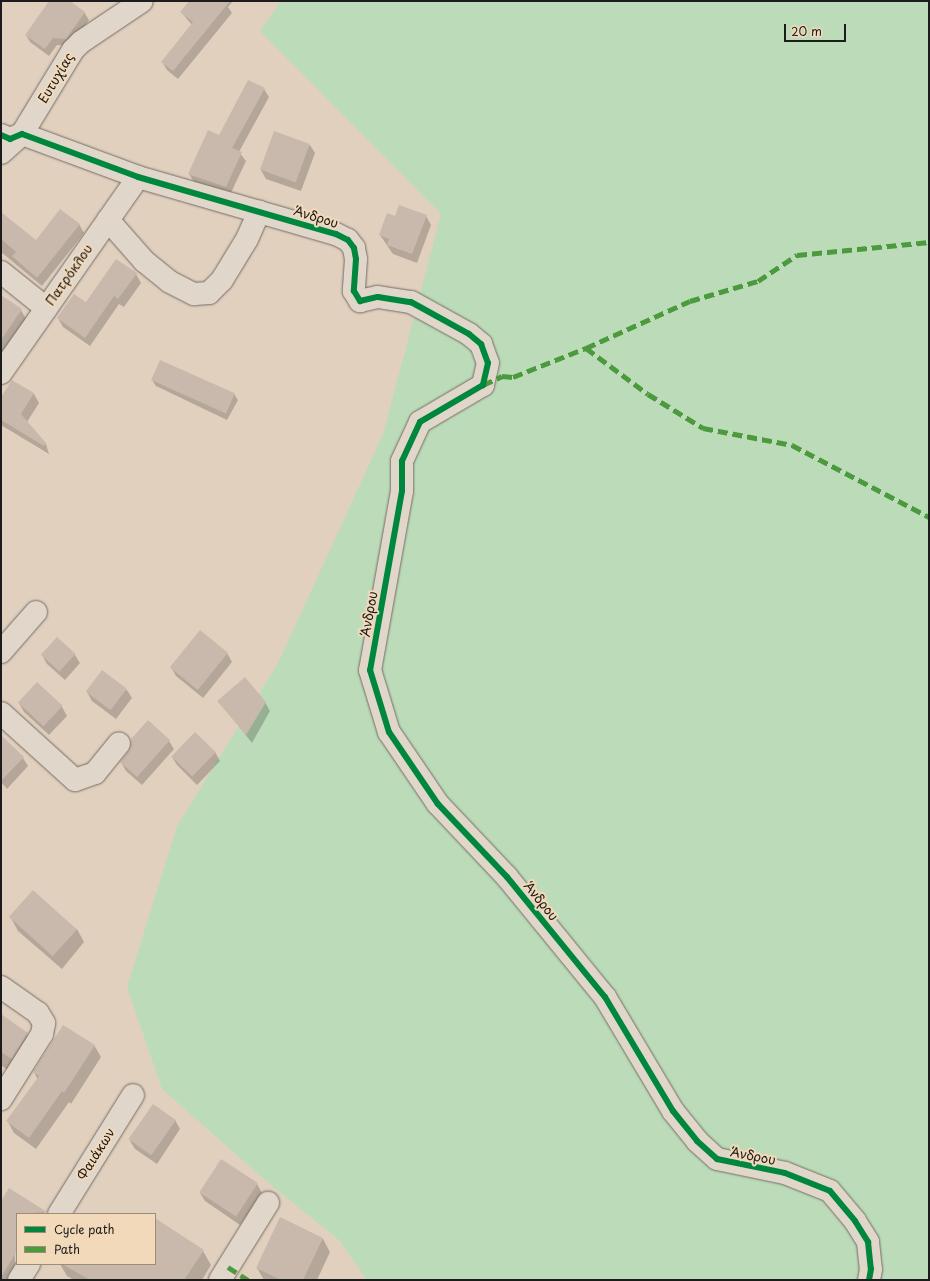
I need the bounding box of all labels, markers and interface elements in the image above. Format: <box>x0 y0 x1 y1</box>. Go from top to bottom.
scale bar <box>786 16 848 42</box>
text: 20 m <box>791 22 822 40</box>
street label: Ευτυχίας <box>35 50 77 106</box>
street label: Άνδρου <box>292 203 340 231</box>
street label: Πατρόκλου <box>42 241 96 309</box>
street label: Άνδρου <box>357 590 381 638</box>
street label: Άνδρου <box>520 878 562 924</box>
street label: Φαιάκων <box>74 1125 118 1183</box>
street label: Άνδρου <box>729 1144 777 1168</box>
legend <box>16 1213 156 1265</box>
text: Cycle path <box>54 1220 115 1238</box>
text: Path <box>54 1240 80 1258</box>

